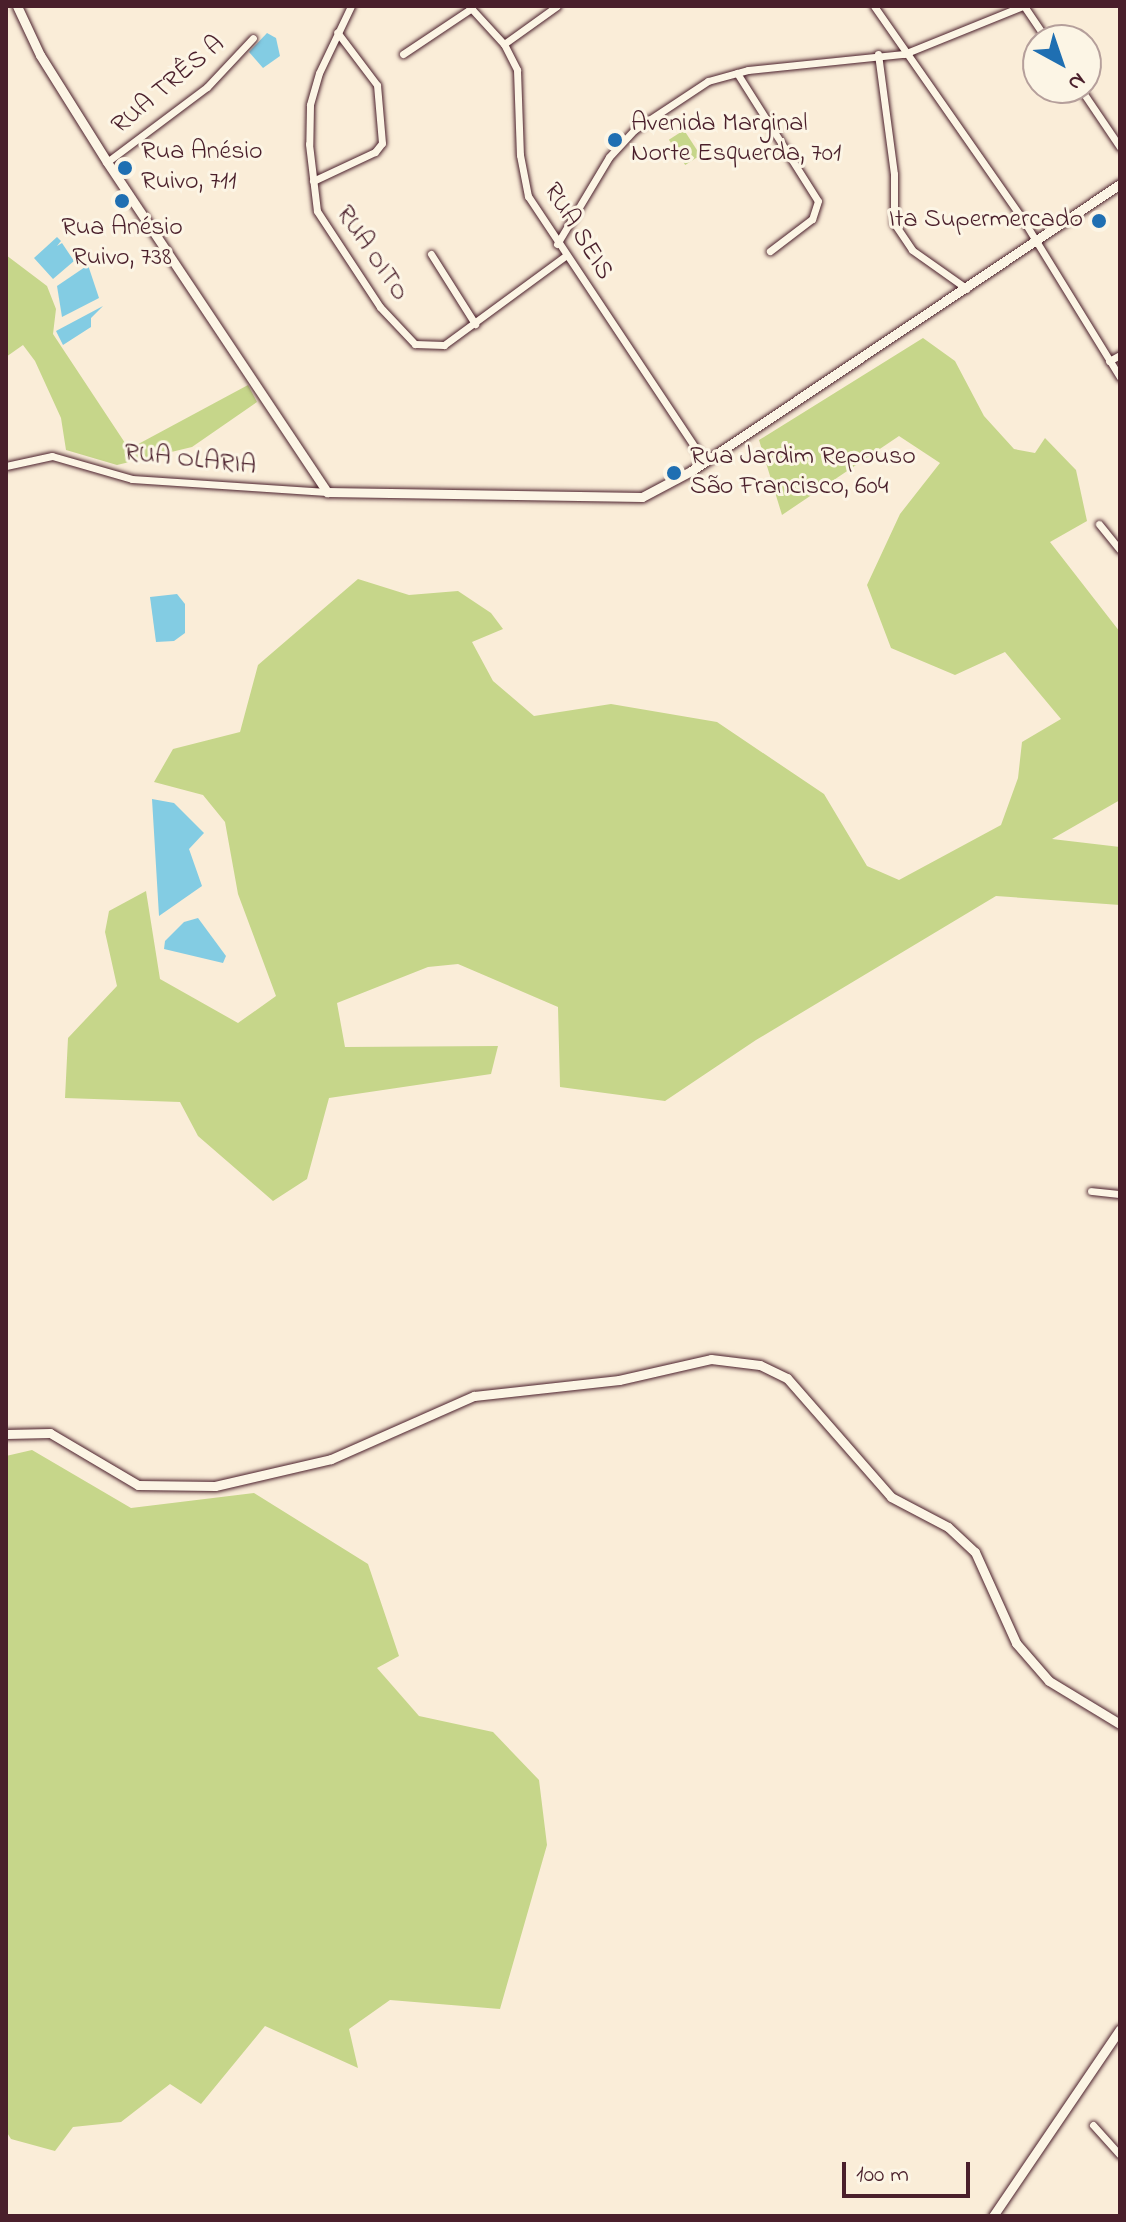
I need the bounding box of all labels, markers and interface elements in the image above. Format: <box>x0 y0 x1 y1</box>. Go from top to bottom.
north arrow <box>1022 24 1102 104</box>
street label: RUA TRÊS A <box>106 30 232 142</box>
text: N <box>1060 64 1092 98</box>
place label: Avenida Marginal Norte Esquerda, 701 <box>631 109 841 170</box>
marker: Avenida Marginal Norte Esquerda, 701 <box>606 131 624 149</box>
place label: Rua Anésio Ruivo, 711 <box>141 137 263 198</box>
marker: Rua Anésio Ruivo, 711 <box>116 159 134 177</box>
street label: RUA SEIS <box>535 178 619 286</box>
marker: Rua Anésio Ruivo, 738 <box>113 192 131 210</box>
street label: RUA OITO <box>328 200 414 308</box>
place label: Ita Supermercado <box>889 205 1083 237</box>
marker: Ita Supermercado <box>1090 212 1108 230</box>
place label: Rua Anésio Ruivo, 738 <box>61 213 183 274</box>
street label: RUA OLARIA <box>122 439 258 483</box>
place label: Rua Jardim Repouso São Francisco, 604 <box>690 442 916 504</box>
marker: Rua Jardim Repouso São Francisco, 604 <box>665 464 683 482</box>
scale bar <box>846 2146 974 2196</box>
text: 100 m <box>856 2158 909 2193</box>

